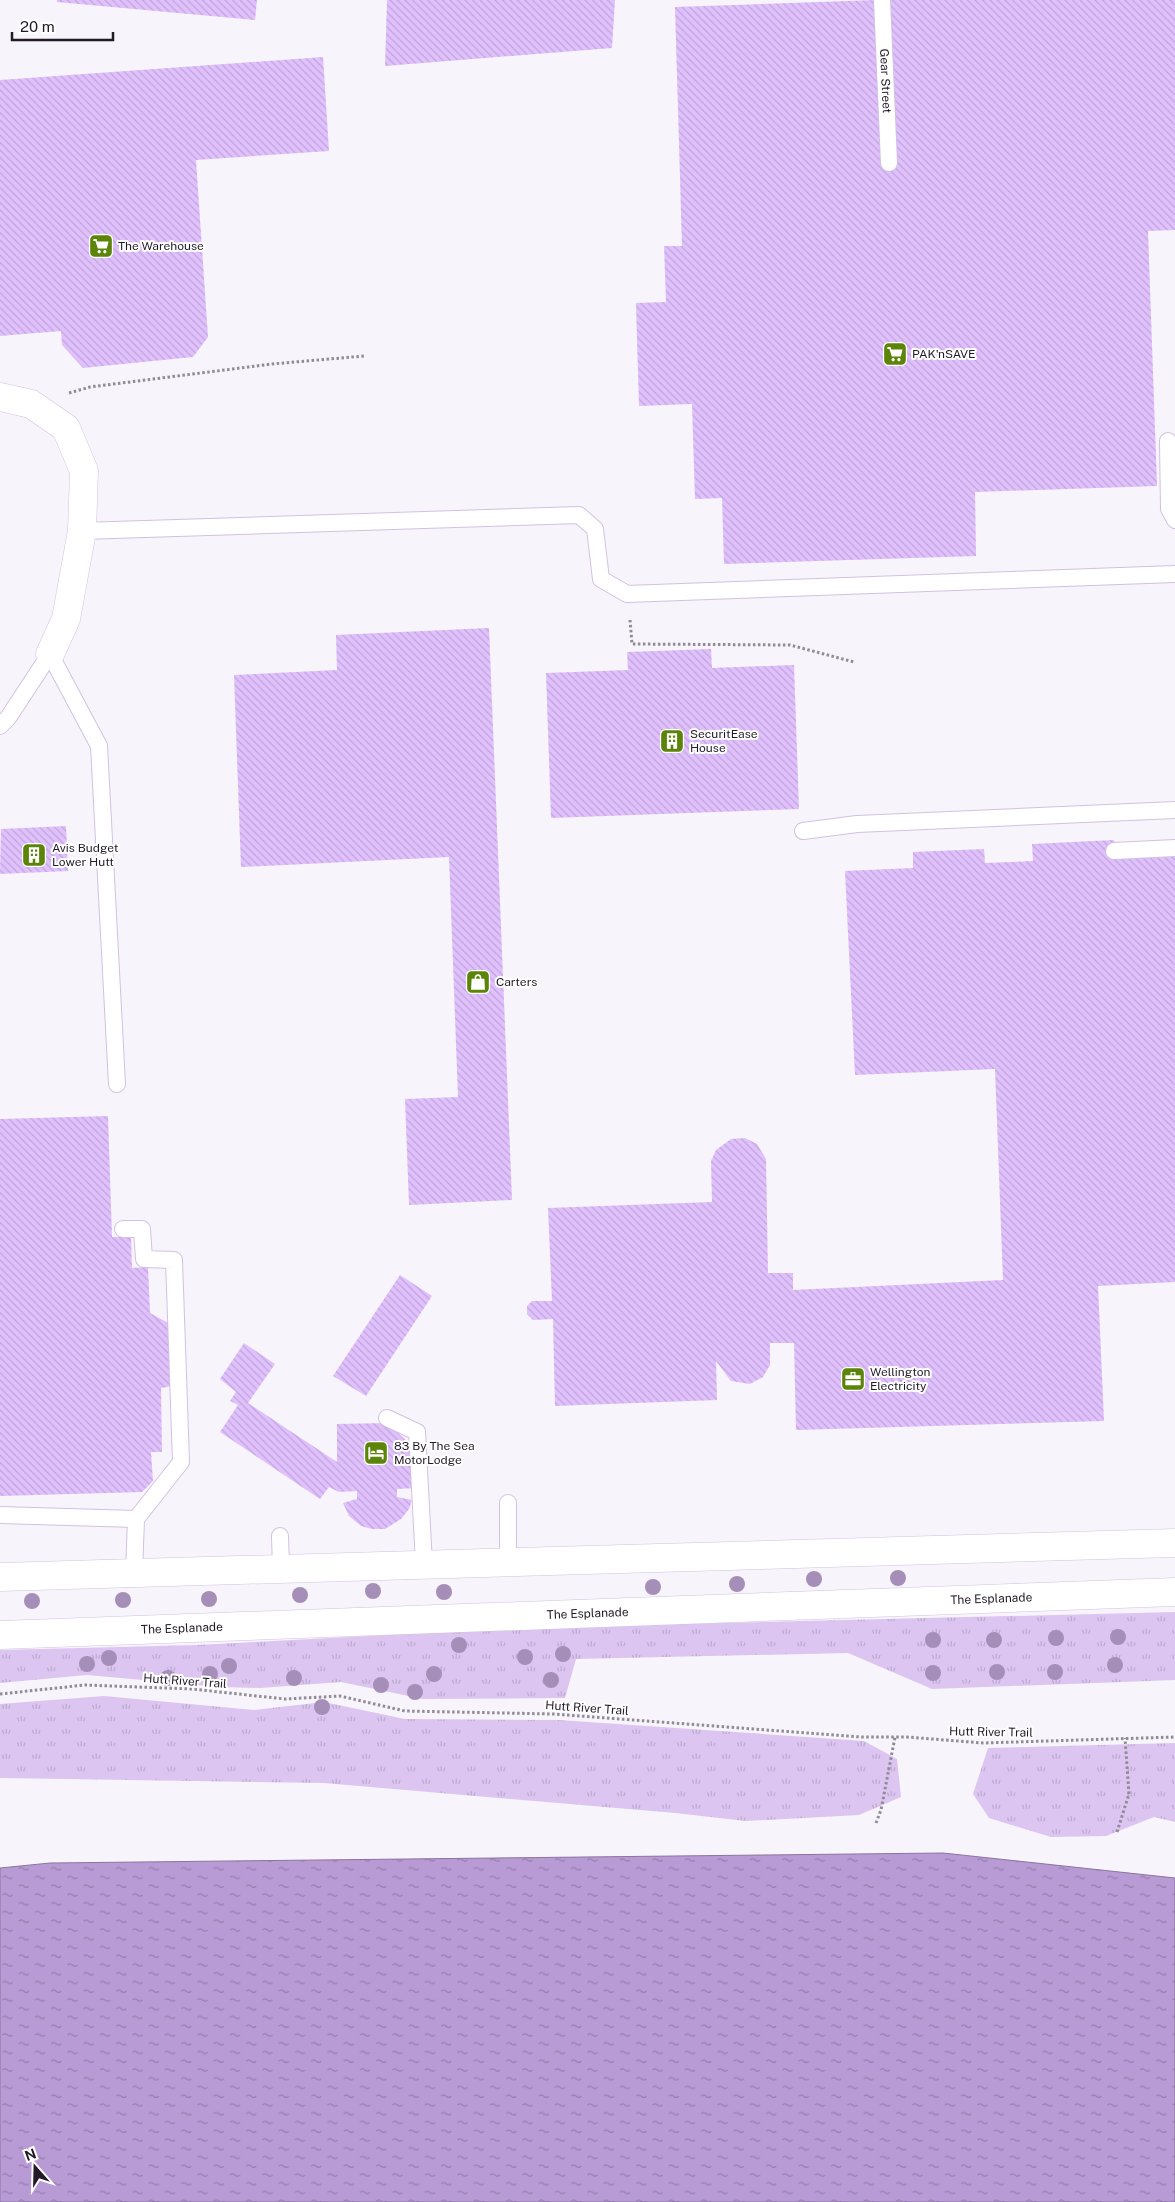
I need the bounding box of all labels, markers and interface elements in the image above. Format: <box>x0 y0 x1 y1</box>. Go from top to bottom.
scale bar <box>12 10 114 42</box>
text: 20 m <box>20 18 55 35</box>
street label: Gear Street <box>877 48 894 114</box>
supermarket icon: The Warehouse <box>88 233 114 259</box>
place label: The Warehouse <box>118 239 204 253</box>
supermarket icon: PAK'nSAVE <box>882 341 908 367</box>
place label: PAK'nSAVE <box>912 347 976 361</box>
place label: SecuritEase House <box>690 727 758 755</box>
building icon: SecuritEase House <box>659 728 685 754</box>
place label: Avis Budget Lower Hutt <box>52 841 119 869</box>
building icon: Avis Budget Lower Hutt <box>21 842 47 868</box>
shop icon: Carters <box>465 969 491 995</box>
place label: Carters <box>496 975 537 989</box>
place label: Wellington Electricity <box>870 1365 931 1393</box>
office icon: Wellington Electricity <box>840 1366 866 1392</box>
place label: 83 By The Sea MotorLodge <box>394 1439 475 1467</box>
hotel icon: 83 By The Sea MotorLodge <box>363 1440 389 1466</box>
street label: The Esplanade <box>950 1590 1033 1607</box>
street label: The Esplanade <box>546 1605 629 1622</box>
street label: The Esplanade <box>141 1620 223 1637</box>
street label: Hutt River Trail <box>143 1671 228 1691</box>
street label: Hutt River Trail <box>545 1698 630 1718</box>
street label: Hutt River Trail <box>949 1724 1033 1740</box>
north arrow <box>10 2142 60 2192</box>
text: N <box>23 2145 38 2164</box>

